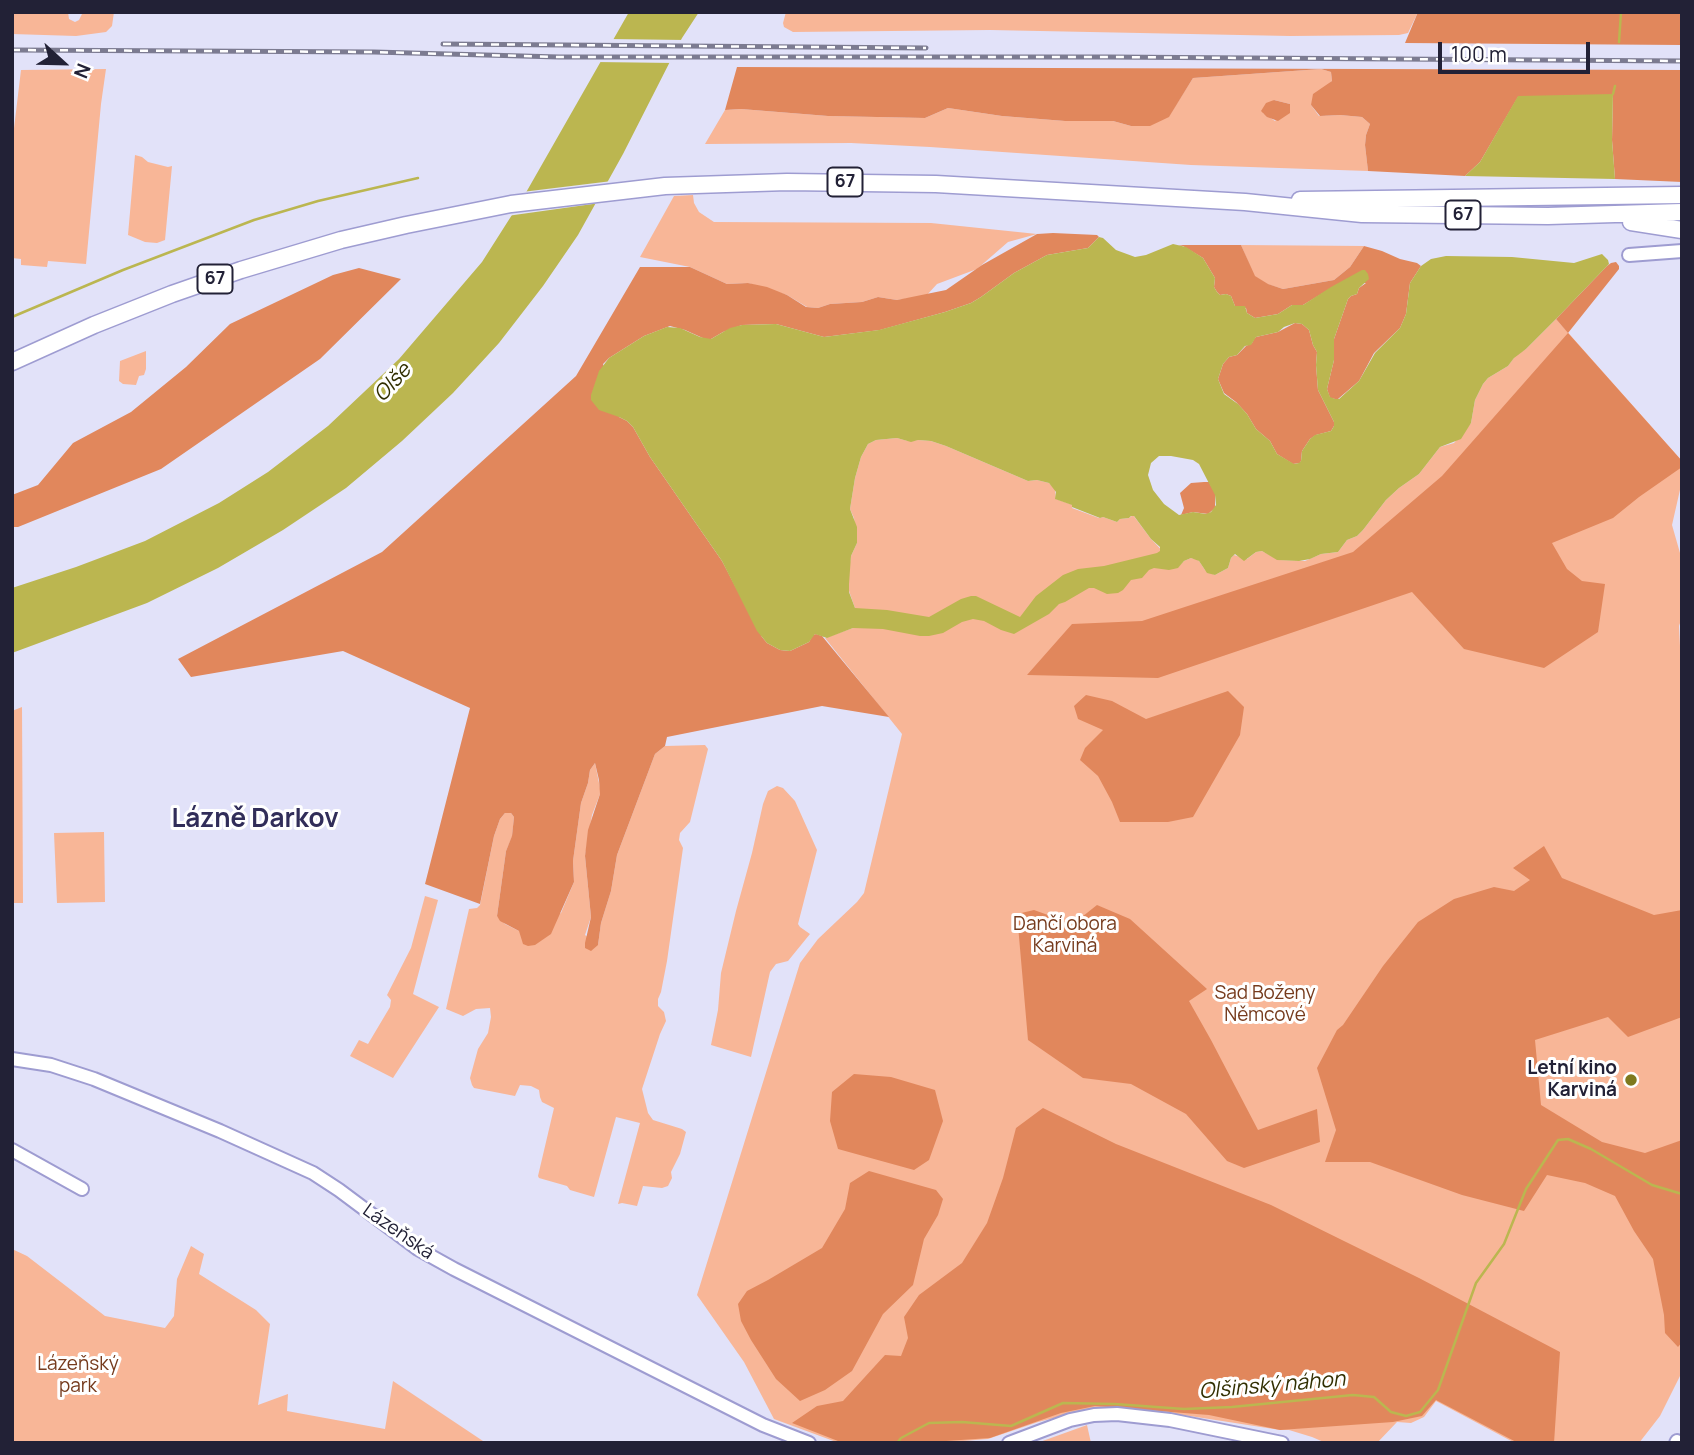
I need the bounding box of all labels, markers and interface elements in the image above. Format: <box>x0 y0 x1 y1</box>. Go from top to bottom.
north arrow <box>28 28 98 98</box>
scale bar <box>1442 28 1594 72</box>
text: 100 m <box>1451 40 1507 68</box>
text: N <box>68 60 97 82</box>
road number: 67 <box>828 168 862 196</box>
road number: 67 <box>1446 200 1480 230</box>
road number: 67 <box>198 264 232 293</box>
water label: Olše <box>369 358 417 408</box>
district label: Lázně Darkov <box>171 804 339 836</box>
park label: Dančí obora Karviná <box>1013 914 1117 958</box>
park label: Sad Boženy Němcové <box>1215 983 1315 1027</box>
place label: Letní kino Karviná <box>1527 1058 1617 1102</box>
marker: Letní kino Karviná <box>1623 1072 1639 1088</box>
street label: Lázeňská <box>358 1199 438 1265</box>
park label: Lázeňský park <box>37 1354 119 1398</box>
water label: Olšinský náhon <box>1198 1367 1346 1405</box>

